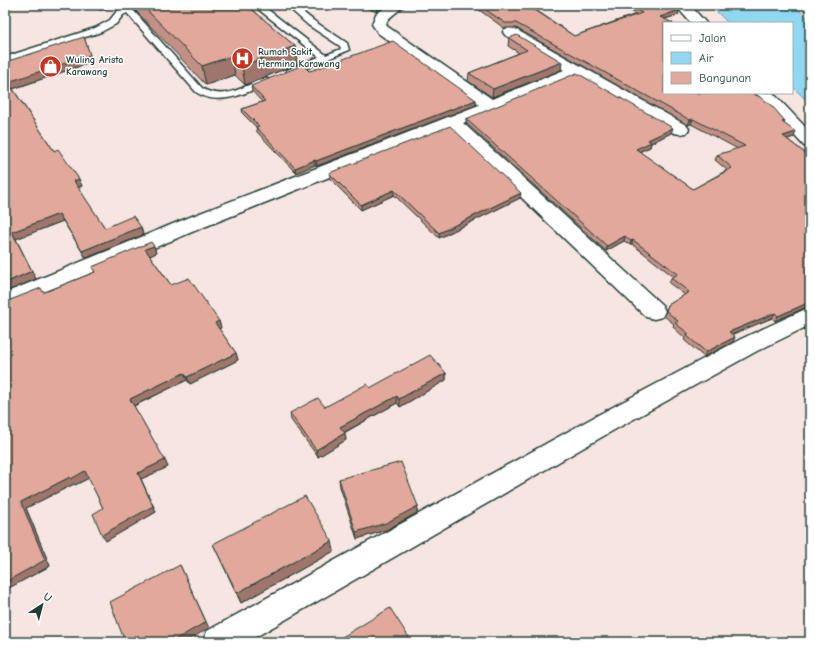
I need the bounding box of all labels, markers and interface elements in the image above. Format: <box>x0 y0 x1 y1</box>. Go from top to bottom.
legend <box>663 22 793 94</box>
text: Jalan <box>699 31 726 45</box>
hospital icon: Rumah Sakit Hermina Karawang <box>229 45 255 71</box>
place label: Rumah Sakit Hermina Karawang <box>258 46 340 70</box>
text: Air <box>699 51 714 65</box>
shop icon: Wuling Arista Karawang <box>37 53 63 79</box>
place label: Wuling Arista Karawang <box>66 54 123 78</box>
text: Bangunan <box>699 71 751 85</box>
north arrow <box>22 585 62 625</box>
text: U <box>41 590 54 605</box>

